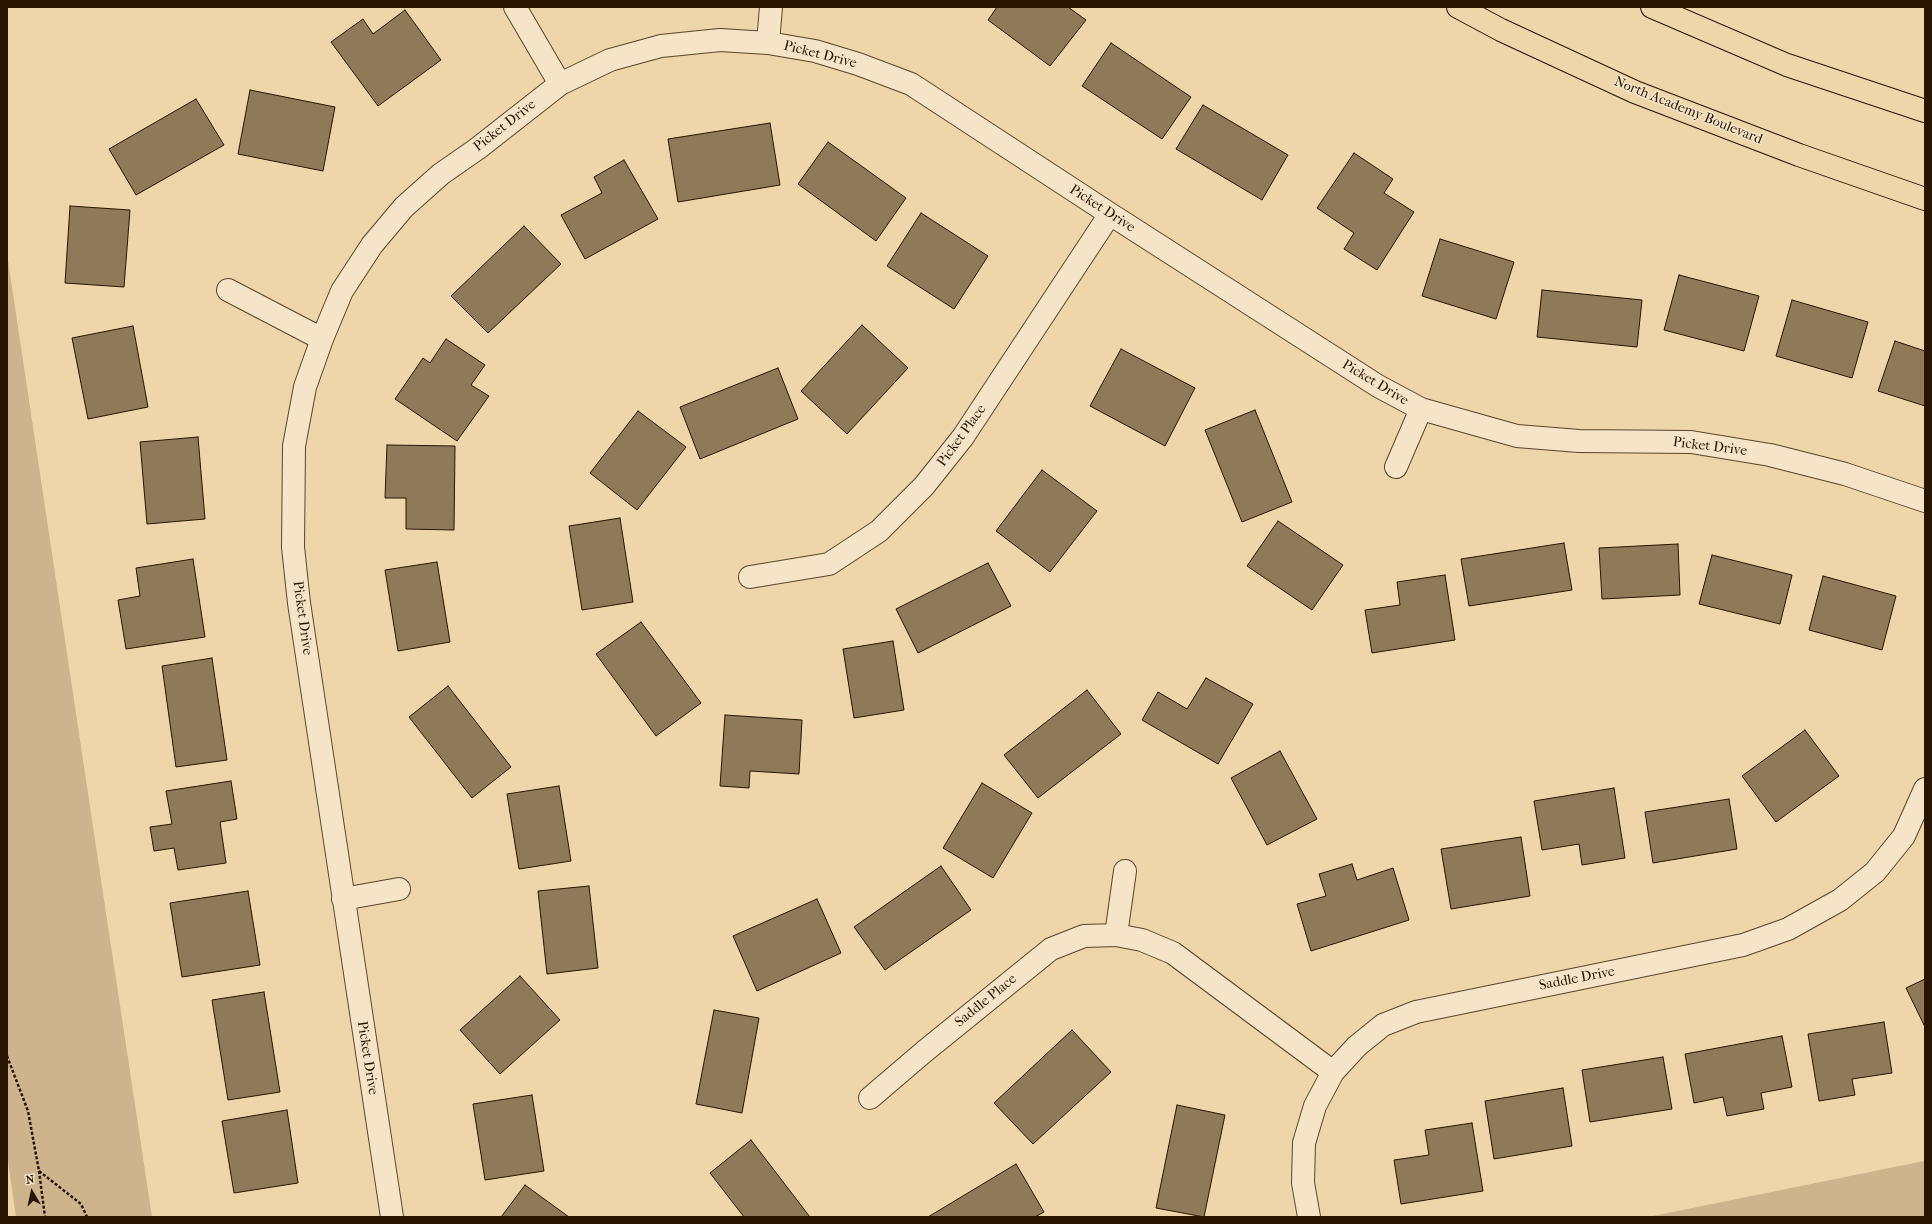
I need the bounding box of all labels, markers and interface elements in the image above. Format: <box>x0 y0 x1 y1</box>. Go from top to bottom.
street label: Picket Drive <box>782 38 858 72</box>
street label: North Academy Boulevard <box>1611 74 1765 148</box>
street label: Picket Drive <box>470 96 540 156</box>
street label: Picket Drive <box>1066 182 1138 236</box>
street label: Picket Drive <box>1339 357 1411 409</box>
street label: Picket Place <box>934 402 990 470</box>
street label: Picket Drive <box>1672 434 1748 460</box>
street label: Picket Drive <box>288 580 316 656</box>
street label: Saddle Drive <box>1538 963 1616 995</box>
street label: Saddle Place <box>952 971 1020 1031</box>
street label: Picket Drive <box>353 1020 381 1096</box>
north arrow <box>12 1172 52 1212</box>
text: N <box>25 1173 35 1187</box>

